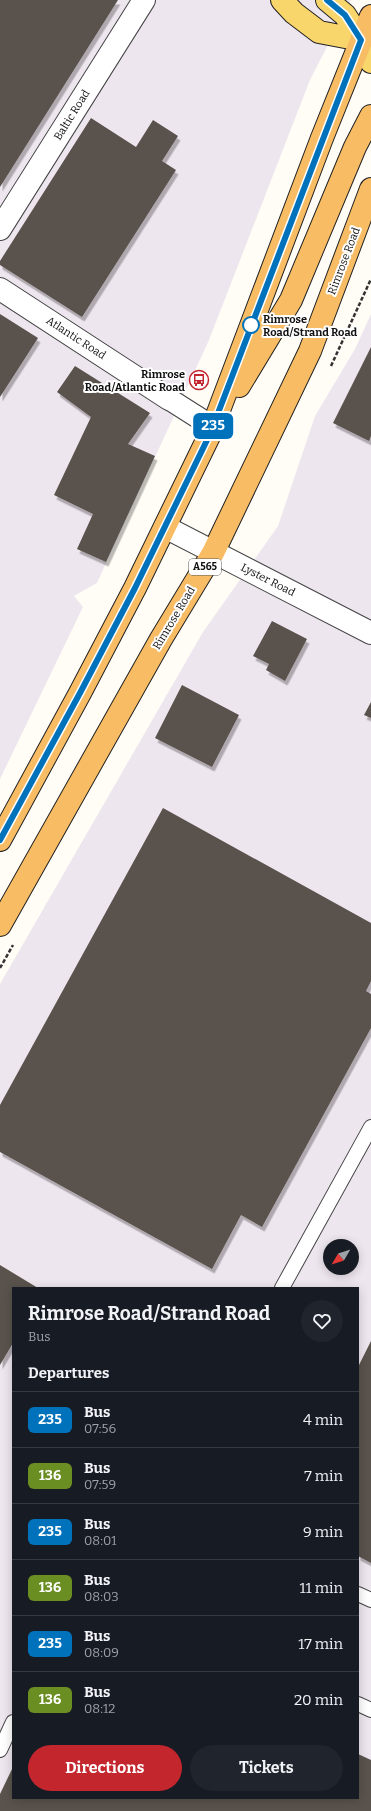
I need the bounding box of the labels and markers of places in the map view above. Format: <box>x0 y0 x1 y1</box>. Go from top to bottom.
place label: Rimrose Road/Strand Road <box>263 313 358 339</box>
marker: Rimrose Road/Strand Road <box>242 316 260 334</box>
place label: Rimrose Road/Atlantic Road <box>85 368 185 394</box>
bus stop icon: Rimrose Road/Atlantic Road <box>188 369 210 391</box>

